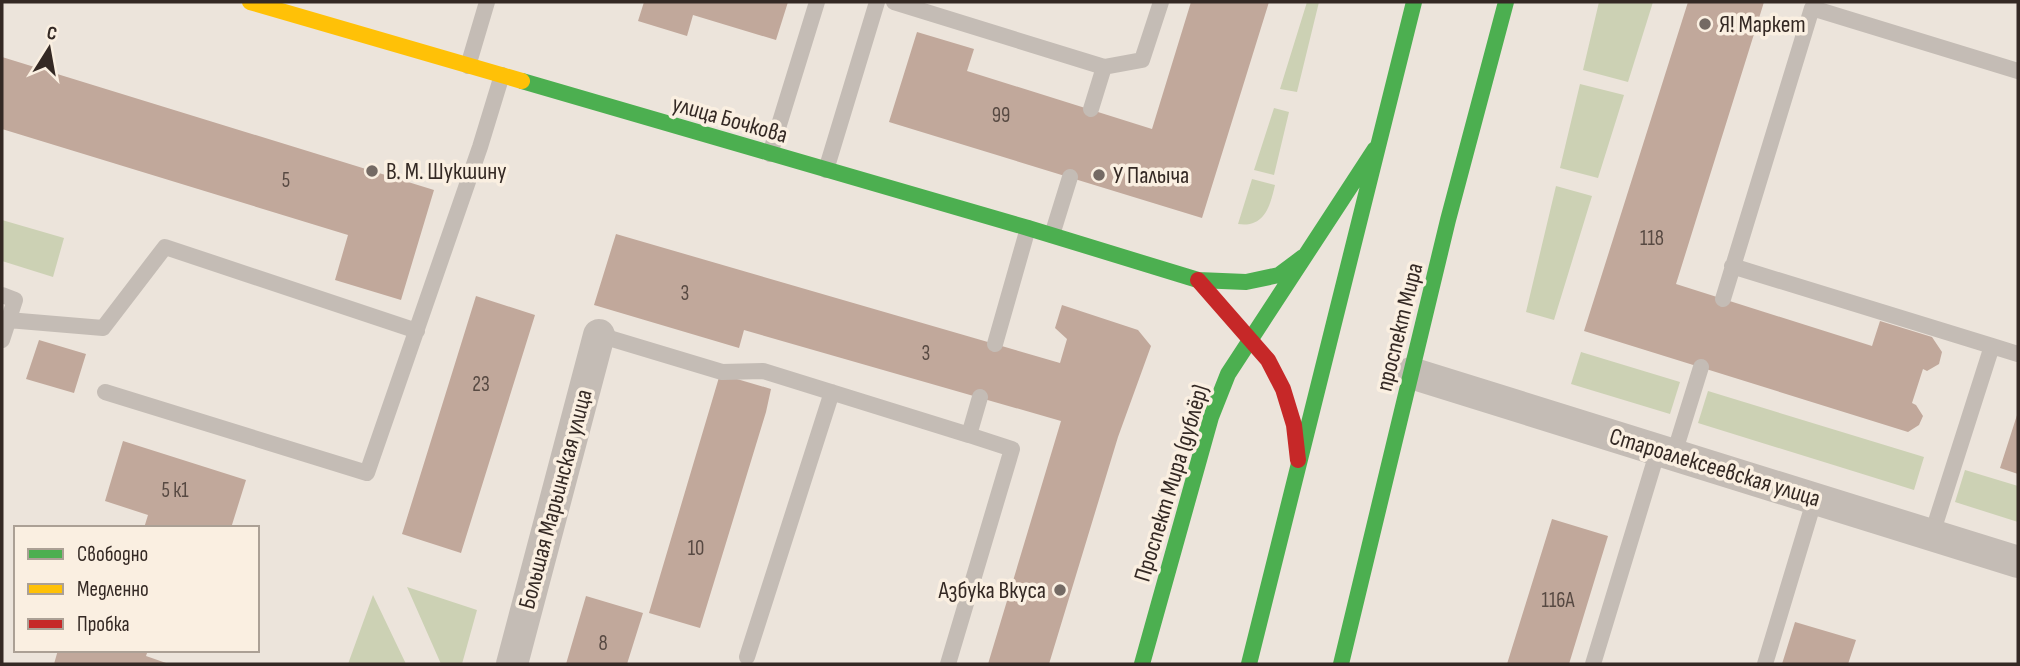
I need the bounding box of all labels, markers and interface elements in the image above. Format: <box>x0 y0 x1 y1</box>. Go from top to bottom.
place label: Я! Маркет <box>1719 10 1806 39</box>
north arrow <box>14 14 84 84</box>
marker: Я! Маркет <box>1697 16 1713 32</box>
text: С <box>45 22 59 46</box>
street label: улица Бочкова <box>669 89 791 150</box>
house number: 99 <box>992 103 1010 128</box>
place label: В. М. Шукшину <box>386 157 507 186</box>
place label: У Палыча <box>1113 161 1189 190</box>
marker: В. М. Шукшину <box>364 163 380 179</box>
marker: У Палыча <box>1091 167 1107 183</box>
house number: 5 <box>282 168 290 193</box>
house number: 118 <box>1640 226 1664 251</box>
street label: проспект Мира <box>1370 260 1429 394</box>
house number: 3 <box>681 281 689 306</box>
house number: 3 <box>922 341 930 366</box>
house number: 23 <box>472 372 490 397</box>
street label: Проспект Мира (дублёр) <box>1128 381 1215 585</box>
street label: Большая Марьинская улица <box>512 386 599 612</box>
street label: Староалексеевская улица <box>1606 422 1824 513</box>
house number: 5 к1 <box>161 478 189 503</box>
legend <box>14 526 259 652</box>
house number: 10 <box>688 536 704 561</box>
text: Свободно <box>77 542 148 567</box>
place label: Азбука Вкуса <box>938 576 1046 605</box>
text: Медленно <box>77 577 149 602</box>
marker: Азбука Вкуса <box>1052 582 1068 598</box>
house number: 116А <box>1542 588 1575 613</box>
text: Пробка <box>77 612 130 637</box>
house number: 8 <box>598 631 608 656</box>

